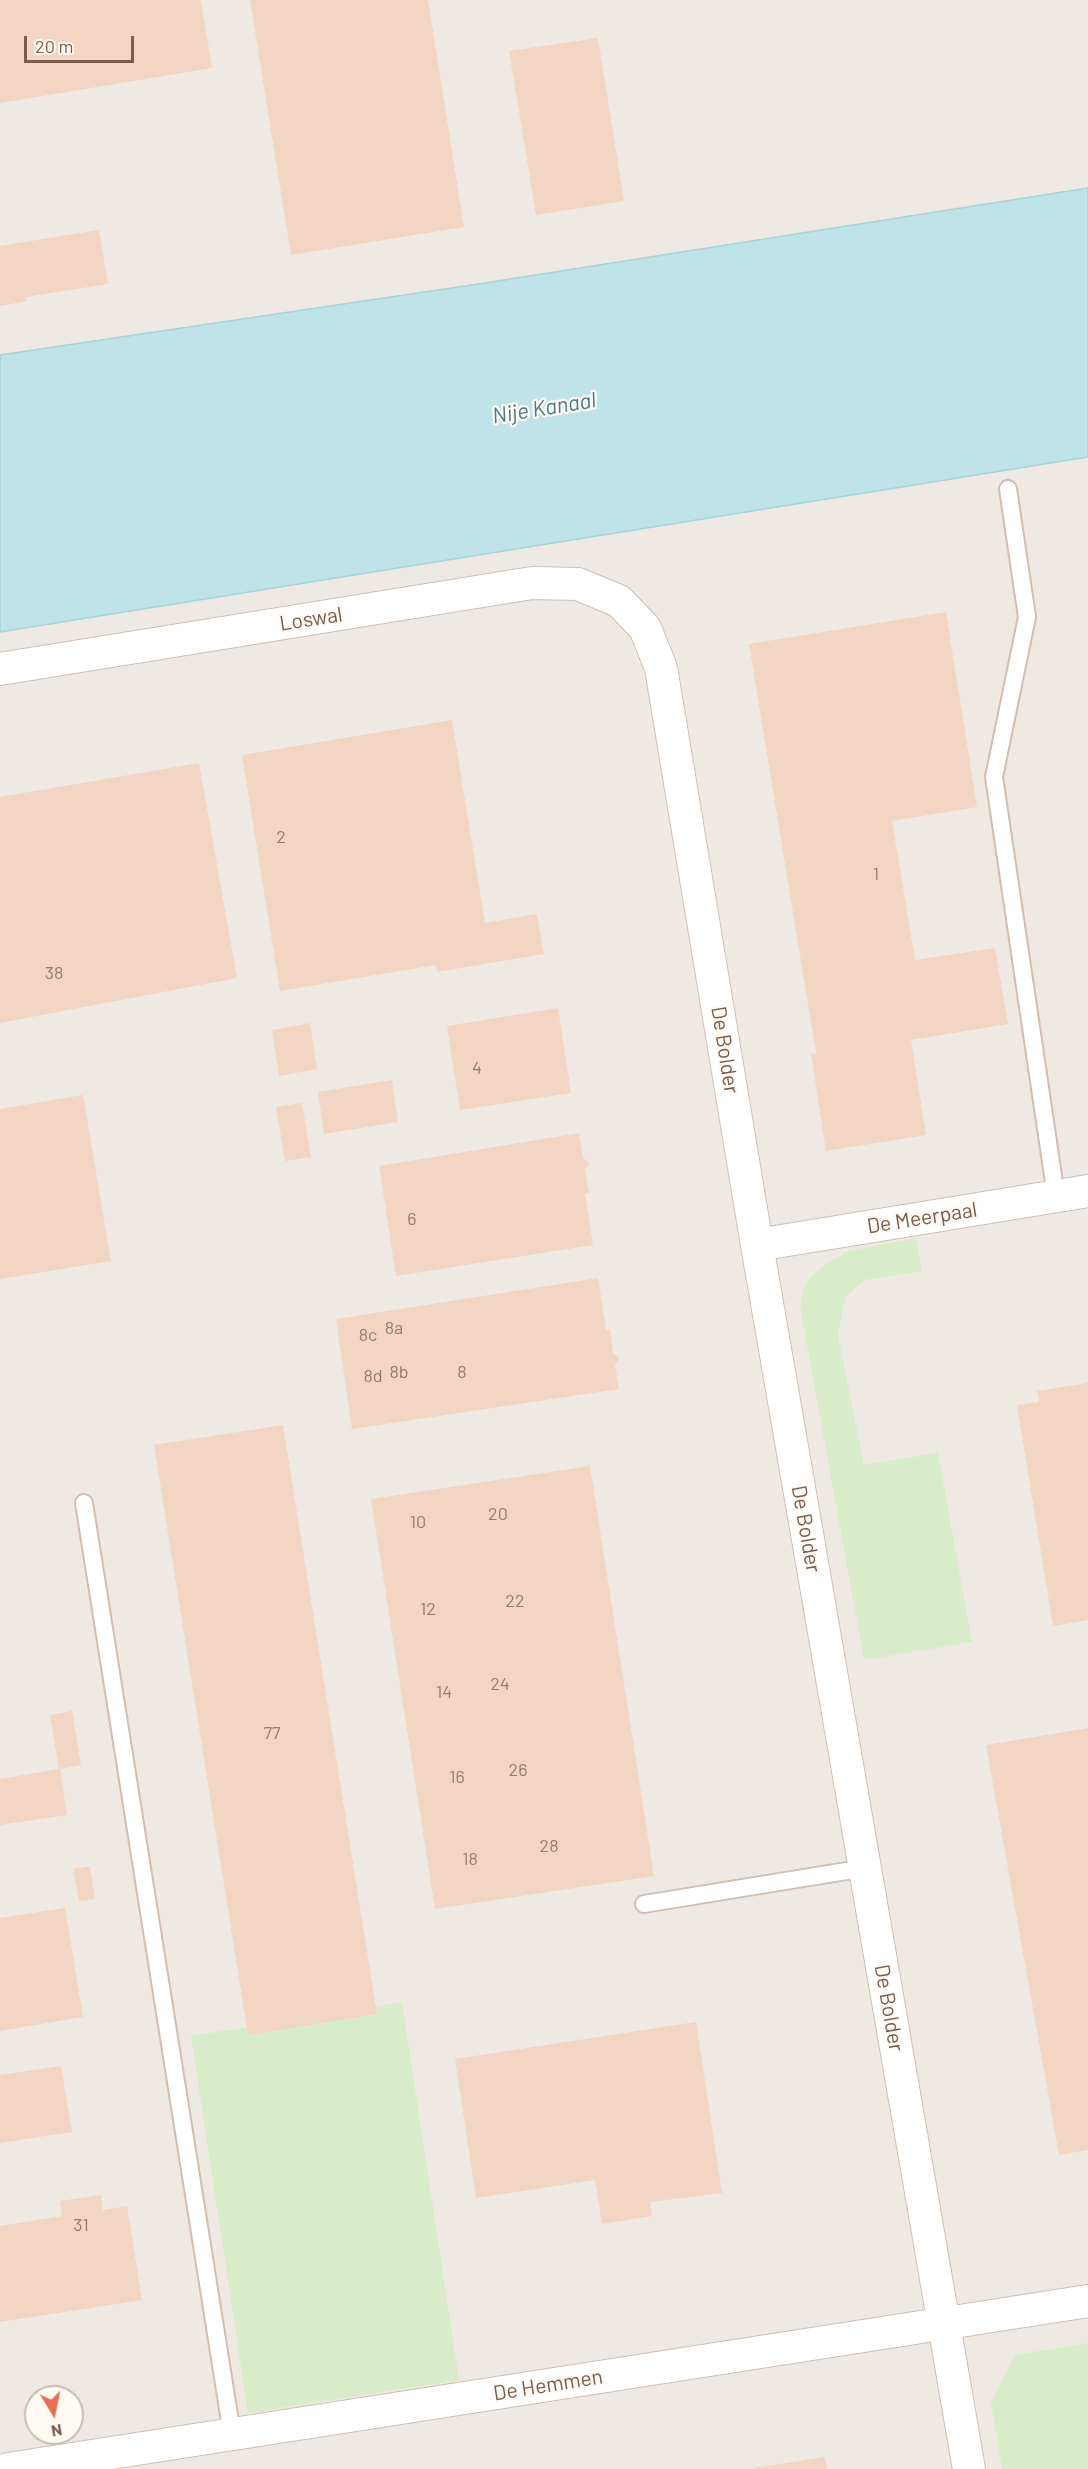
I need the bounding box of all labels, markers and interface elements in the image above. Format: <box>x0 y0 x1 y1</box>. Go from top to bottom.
scale bar <box>27 24 136 62</box>
text: 20 m <box>35 35 73 57</box>
water label: Nije Kanaal <box>490 387 598 429</box>
street label: Loswal <box>278 602 344 636</box>
house number: 2 <box>276 826 286 848</box>
house number: 1 <box>873 863 879 885</box>
house number: 38 <box>45 962 63 984</box>
street label: De Bolder <box>706 1005 744 1095</box>
house number: 4 <box>472 1057 482 1079</box>
street label: De Meerpaal <box>865 1197 979 1239</box>
house number: 6 <box>407 1208 417 1230</box>
house number: 8a <box>385 1317 403 1339</box>
house number: 8c <box>359 1324 377 1346</box>
house number: 8b <box>389 1361 409 1383</box>
house number: 8 <box>457 1361 467 1383</box>
house number: 8d <box>363 1365 383 1387</box>
street label: De Bolder <box>786 1483 826 1575</box>
house number: 20 <box>488 1503 508 1525</box>
house number: 10 <box>410 1511 426 1533</box>
house number: 22 <box>505 1590 525 1612</box>
house number: 12 <box>420 1598 436 1620</box>
house number: 24 <box>490 1673 510 1695</box>
house number: 14 <box>436 1681 452 1703</box>
house number: 77 <box>263 1722 281 1744</box>
house number: 26 <box>509 1759 527 1781</box>
house number: 16 <box>449 1766 465 1788</box>
house number: 28 <box>539 1835 559 1857</box>
house number: 18 <box>462 1848 478 1870</box>
street label: De Bolder <box>869 1962 909 2054</box>
house number: 31 <box>73 2214 89 2236</box>
street label: De Hemmen <box>492 2364 604 2406</box>
north arrow <box>24 2385 84 2445</box>
text: N <box>50 2421 64 2442</box>

